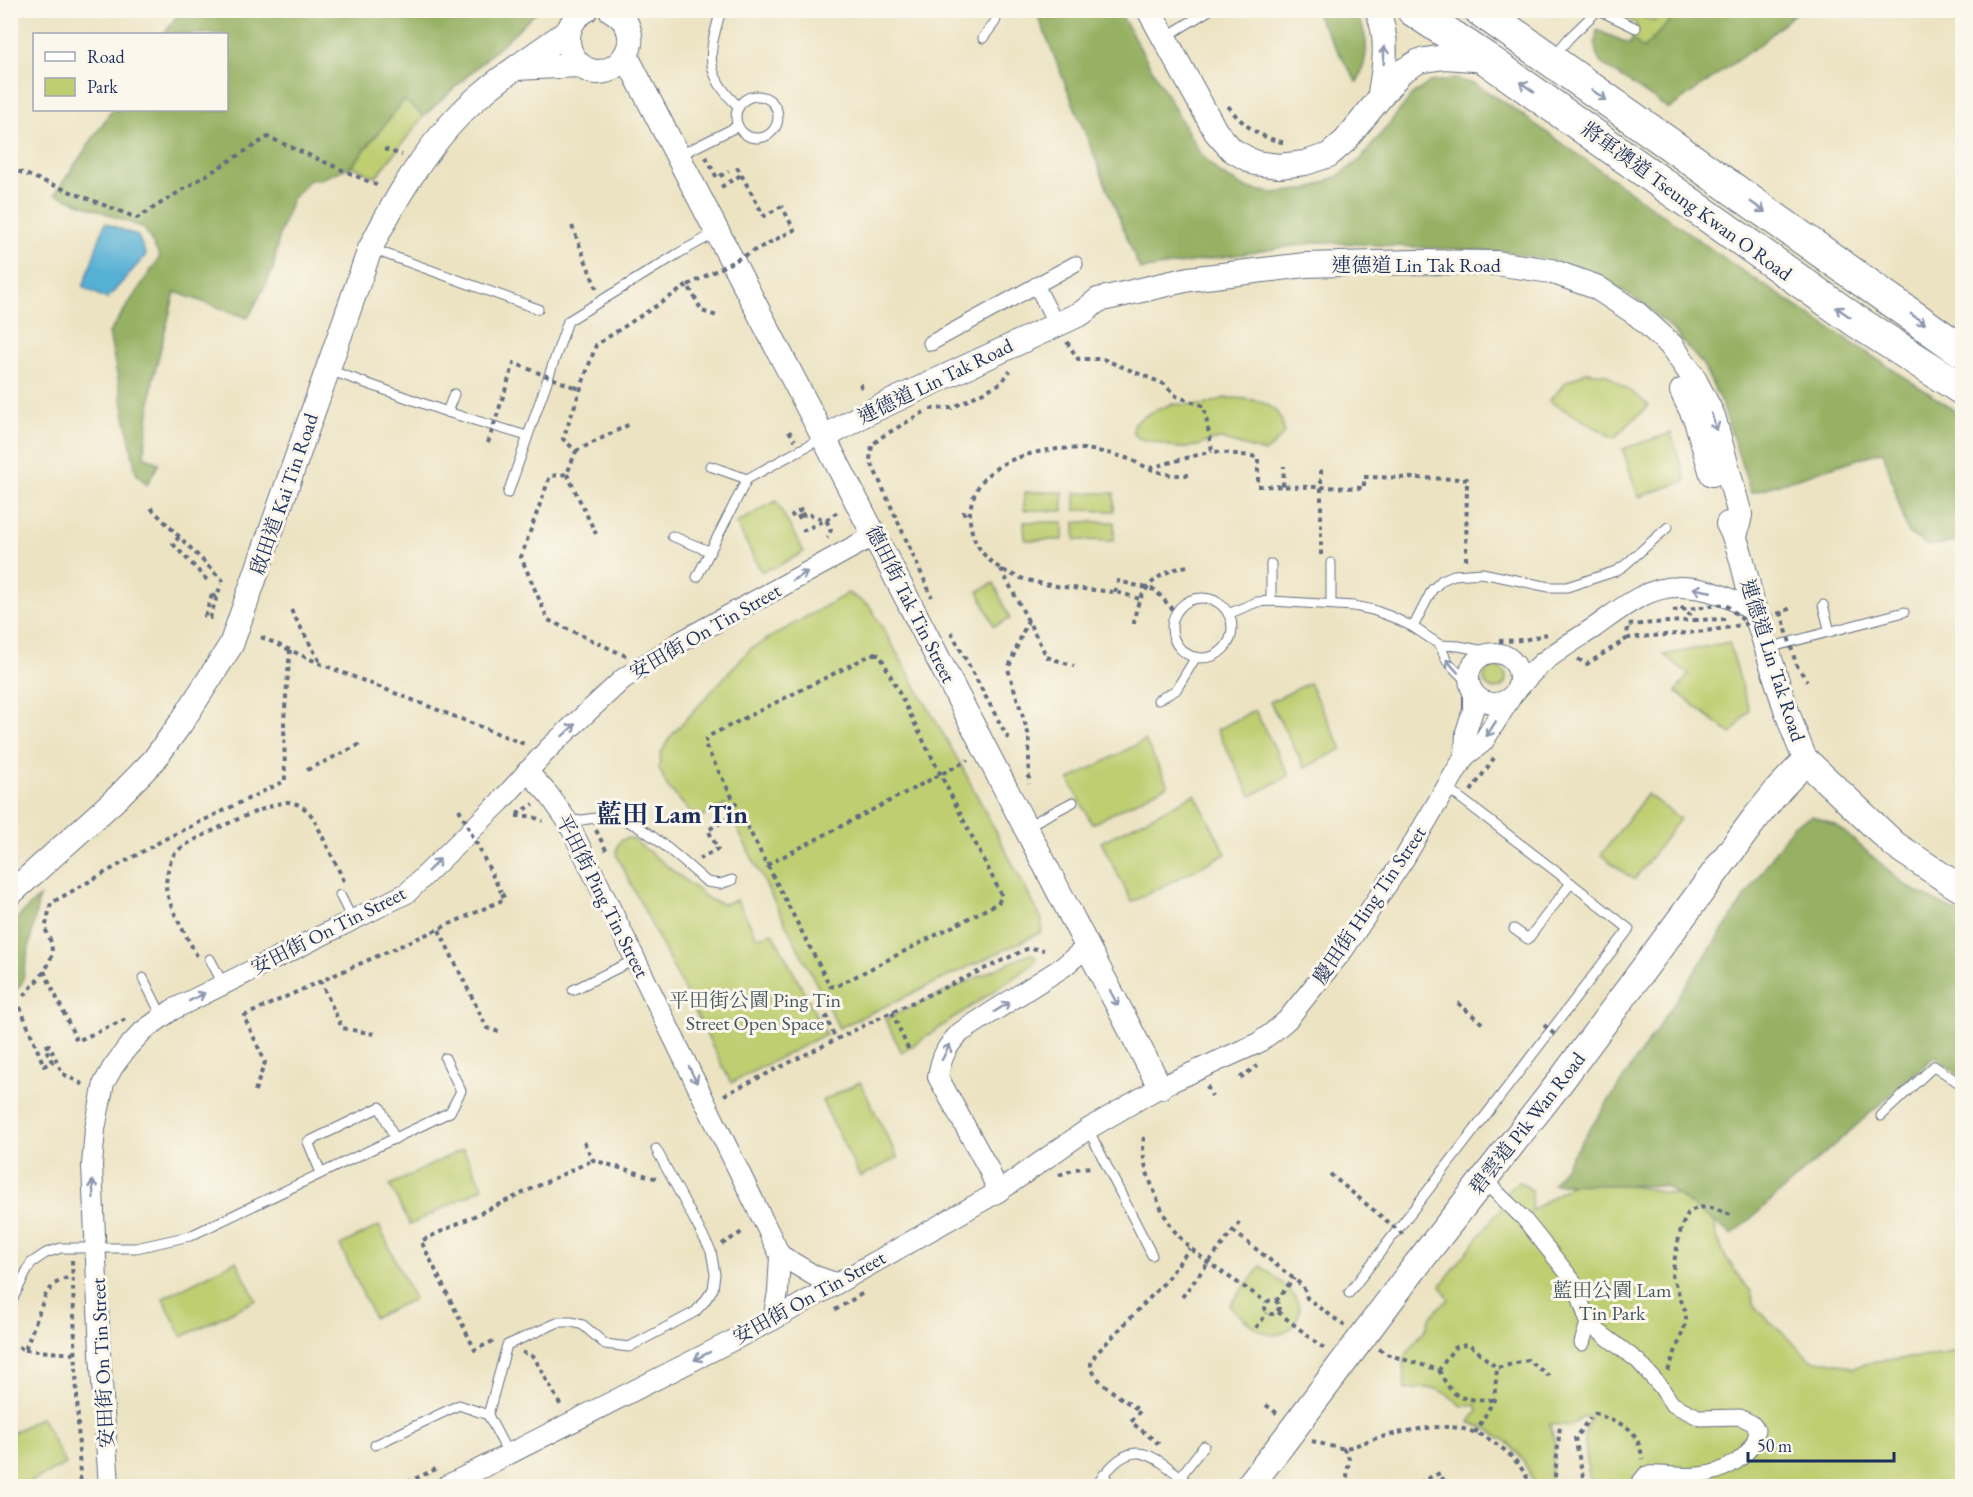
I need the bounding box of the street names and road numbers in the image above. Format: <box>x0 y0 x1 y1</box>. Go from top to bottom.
street label: 將軍澳道 Tseung Kwan O Road <box>1577 116 1798 287</box>
street label: 連德道 Lin Tak Road <box>1331 252 1502 278</box>
street label: 連德道 Lin Tak Road <box>853 332 1018 430</box>
street label: 啟田道 Kai Tin Road <box>244 409 324 578</box>
street label: 德田街 Tak Tin Street <box>860 521 962 688</box>
street label: 連德道 Lin Tak Road <box>1734 575 1812 746</box>
street label: 安田街 On Tin Street <box>625 577 786 685</box>
street label: 平田街 Ping Tin Street <box>551 810 656 983</box>
street label: 慶田街 Hing Tin Street <box>1306 820 1432 989</box>
street label: 安田街 On Tin Street <box>246 879 411 980</box>
street label: 碧雲道 Pik Wan Road <box>1463 1046 1591 1200</box>
street label: 安田街 On Tin Street <box>728 1244 891 1350</box>
street label: 安田街 On Tin Street <box>85 1276 119 1449</box>

